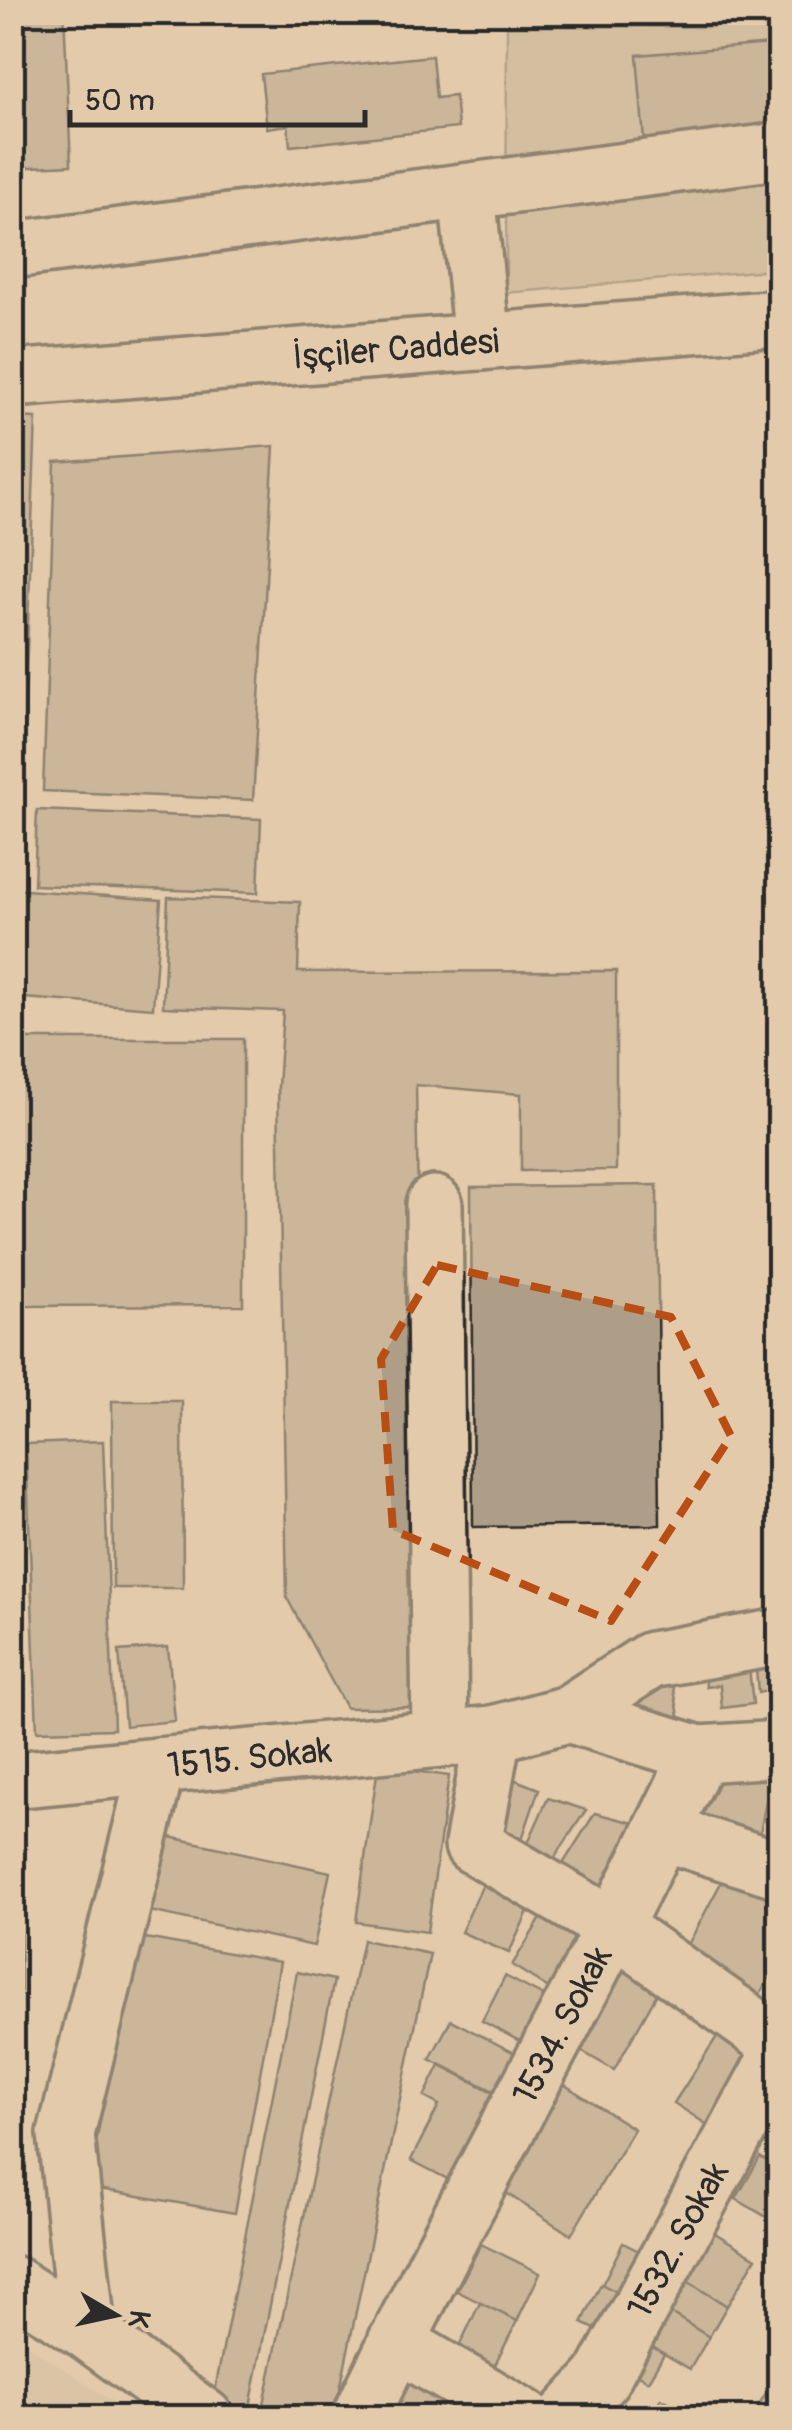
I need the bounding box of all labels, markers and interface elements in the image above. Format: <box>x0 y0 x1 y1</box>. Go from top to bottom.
scale bar <box>70 65 365 127</box>
text: 50 m <box>85 82 155 119</box>
street label: İşçiler Caddesi <box>291 319 501 380</box>
street label: 1515. Sokak <box>165 1728 334 1788</box>
street label: 1534. Sokak <box>503 1938 623 2112</box>
street label: 1532. Sokak <box>618 2154 739 2326</box>
north arrow <box>65 2265 165 2365</box>
text: K <box>120 2308 157 2330</box>

